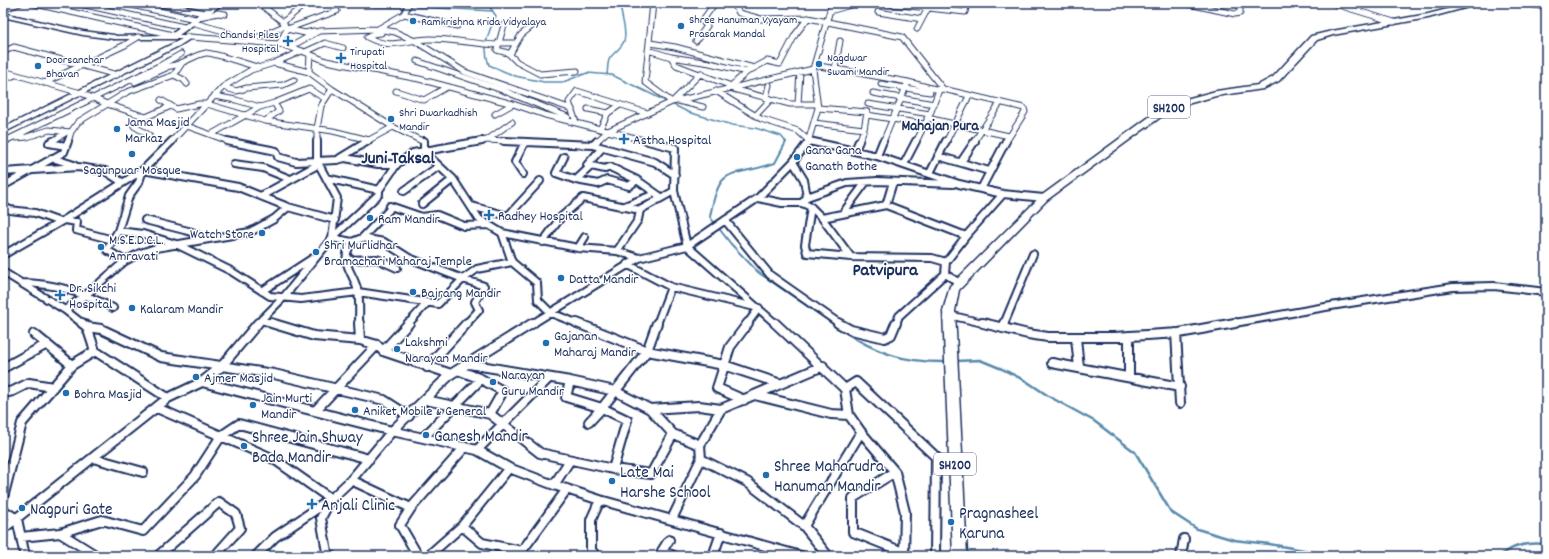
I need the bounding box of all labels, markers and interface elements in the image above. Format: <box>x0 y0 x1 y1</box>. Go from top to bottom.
place label: Shree Hanuman Vyayam Prasarak Mandal <box>689 12 797 43</box>
place label: Ramkrishna Krida Vidyalaya <box>421 14 546 31</box>
marker: Ramkrishna Krida Vidyalaya <box>408 16 418 26</box>
marker: Shree Hanuman Vyayam Prasarak Mandal <box>676 21 686 31</box>
place label: Chandsi Piles Hospital <box>220 27 279 58</box>
marker: Chandsi Piles Hospital <box>282 35 294 47</box>
place label: Tirupati Hospital <box>350 44 387 75</box>
place label: Nagdwar Swami Mandir <box>827 50 890 81</box>
place label: Doorsanchar Bhavan <box>46 52 104 83</box>
marker: Tirupati Hospital <box>335 52 347 64</box>
marker: Nagdwar Swami Mandir <box>814 59 824 69</box>
marker: Doorsanchar Bhavan <box>33 61 43 71</box>
road number: SH200 <box>1148 96 1190 118</box>
place label: Shri Dwarkadhish Mandir <box>399 105 478 136</box>
place label: Jama Masjid Markaz <box>125 113 190 149</box>
marker: Shri Dwarkadhish Mandir <box>386 114 396 124</box>
district label: Mahajan Pura <box>902 116 979 138</box>
marker: Jama Masjid Markaz <box>112 124 122 134</box>
place label: Astha Hospital <box>633 131 712 151</box>
marker: Astha Hospital <box>618 133 630 145</box>
place label: Gana Gana Ganath Bothe <box>805 141 877 177</box>
district label: Juni Taksal <box>361 147 435 172</box>
marker: Sagunpuar Mosque <box>127 149 137 159</box>
marker: Gana Gana Ganath Bothe <box>792 152 802 162</box>
place label: Sagunpuar Mosque <box>83 161 181 181</box>
place label: Radhey Hospital <box>498 207 583 227</box>
marker: Radhey Hospital <box>483 209 495 221</box>
place label: Ram Mandir <box>378 210 441 230</box>
marker: Ram Mandir <box>365 213 375 223</box>
place label: Watch Store <box>190 225 254 245</box>
marker: Watch Store <box>257 228 267 238</box>
place label: M.S.E.D.C.L. Amravati <box>109 231 164 267</box>
place label: Shri Murlidhar Bramachari Maharaj Temple <box>324 236 472 272</box>
marker: M.S.E.D.C.L. Amravati <box>96 242 106 252</box>
marker: Shri Murlidhar Bramachari Maharaj Temple <box>311 247 321 257</box>
district label: Patvipura <box>852 259 918 284</box>
place label: Datta Mandir <box>569 270 639 290</box>
marker: Datta Mandir <box>556 273 566 283</box>
place label: Dr. Sikchi Hospital <box>69 279 116 315</box>
place label: Bajrang Mandir <box>421 284 502 304</box>
marker: Bajrang Mandir <box>408 287 418 297</box>
marker: Dr. Sikchi Hospital <box>54 289 66 301</box>
place label: Kalaram Mandir <box>140 300 224 320</box>
marker: Kalaram Mandir <box>127 303 137 313</box>
place label: Gajanan Maharaj Mandir <box>554 327 637 363</box>
place label: Lakshmi Narayan Mandir <box>405 333 489 369</box>
marker: Gajanan Maharaj Mandir <box>541 338 551 348</box>
marker: Lakshmi Narayan Mandir <box>392 344 402 354</box>
place label: Narayan Guru Mandir <box>501 366 565 402</box>
place label: Ajmer Masjid <box>204 369 273 389</box>
marker: Ajmer Masjid <box>191 372 201 382</box>
marker: Narayan Guru Mandir <box>488 377 498 387</box>
place label: Bohra Masjid <box>74 385 142 405</box>
marker: Bohra Masjid <box>61 388 71 398</box>
place label: Jain Murti Mandir <box>261 389 312 425</box>
marker: Jain Murti Mandir <box>248 400 258 410</box>
place label: Aniket Mobile & General <box>363 402 487 422</box>
marker: Aniket Mobile & General <box>350 405 360 415</box>
place label: Ganesh Mandir <box>434 426 529 450</box>
place label: Shree Jain Shway Bada Mandir <box>252 427 364 471</box>
marker: Ganesh Mandir <box>421 430 431 440</box>
marker: Shree Jain Shway Bada Mandir <box>239 441 249 451</box>
road number: SH200 <box>934 453 976 475</box>
place label: Shree Maharudra Hanuman Mandir <box>774 456 885 500</box>
place label: Late Mai Harshe School <box>620 462 711 506</box>
marker: Shree Maharudra Hanuman Mandir <box>761 470 771 480</box>
marker: Late Mai Harshe School <box>607 476 617 486</box>
place label: Anjali Clinic <box>321 495 395 519</box>
marker: Anjali Clinic <box>306 498 318 510</box>
place label: Nagpuri Gate <box>30 499 113 523</box>
marker: Nagpuri Gate <box>17 503 27 513</box>
place label: Pragnasheel Karuna <box>959 503 1038 547</box>
marker: Pragnasheel Karuna <box>946 517 956 527</box>

